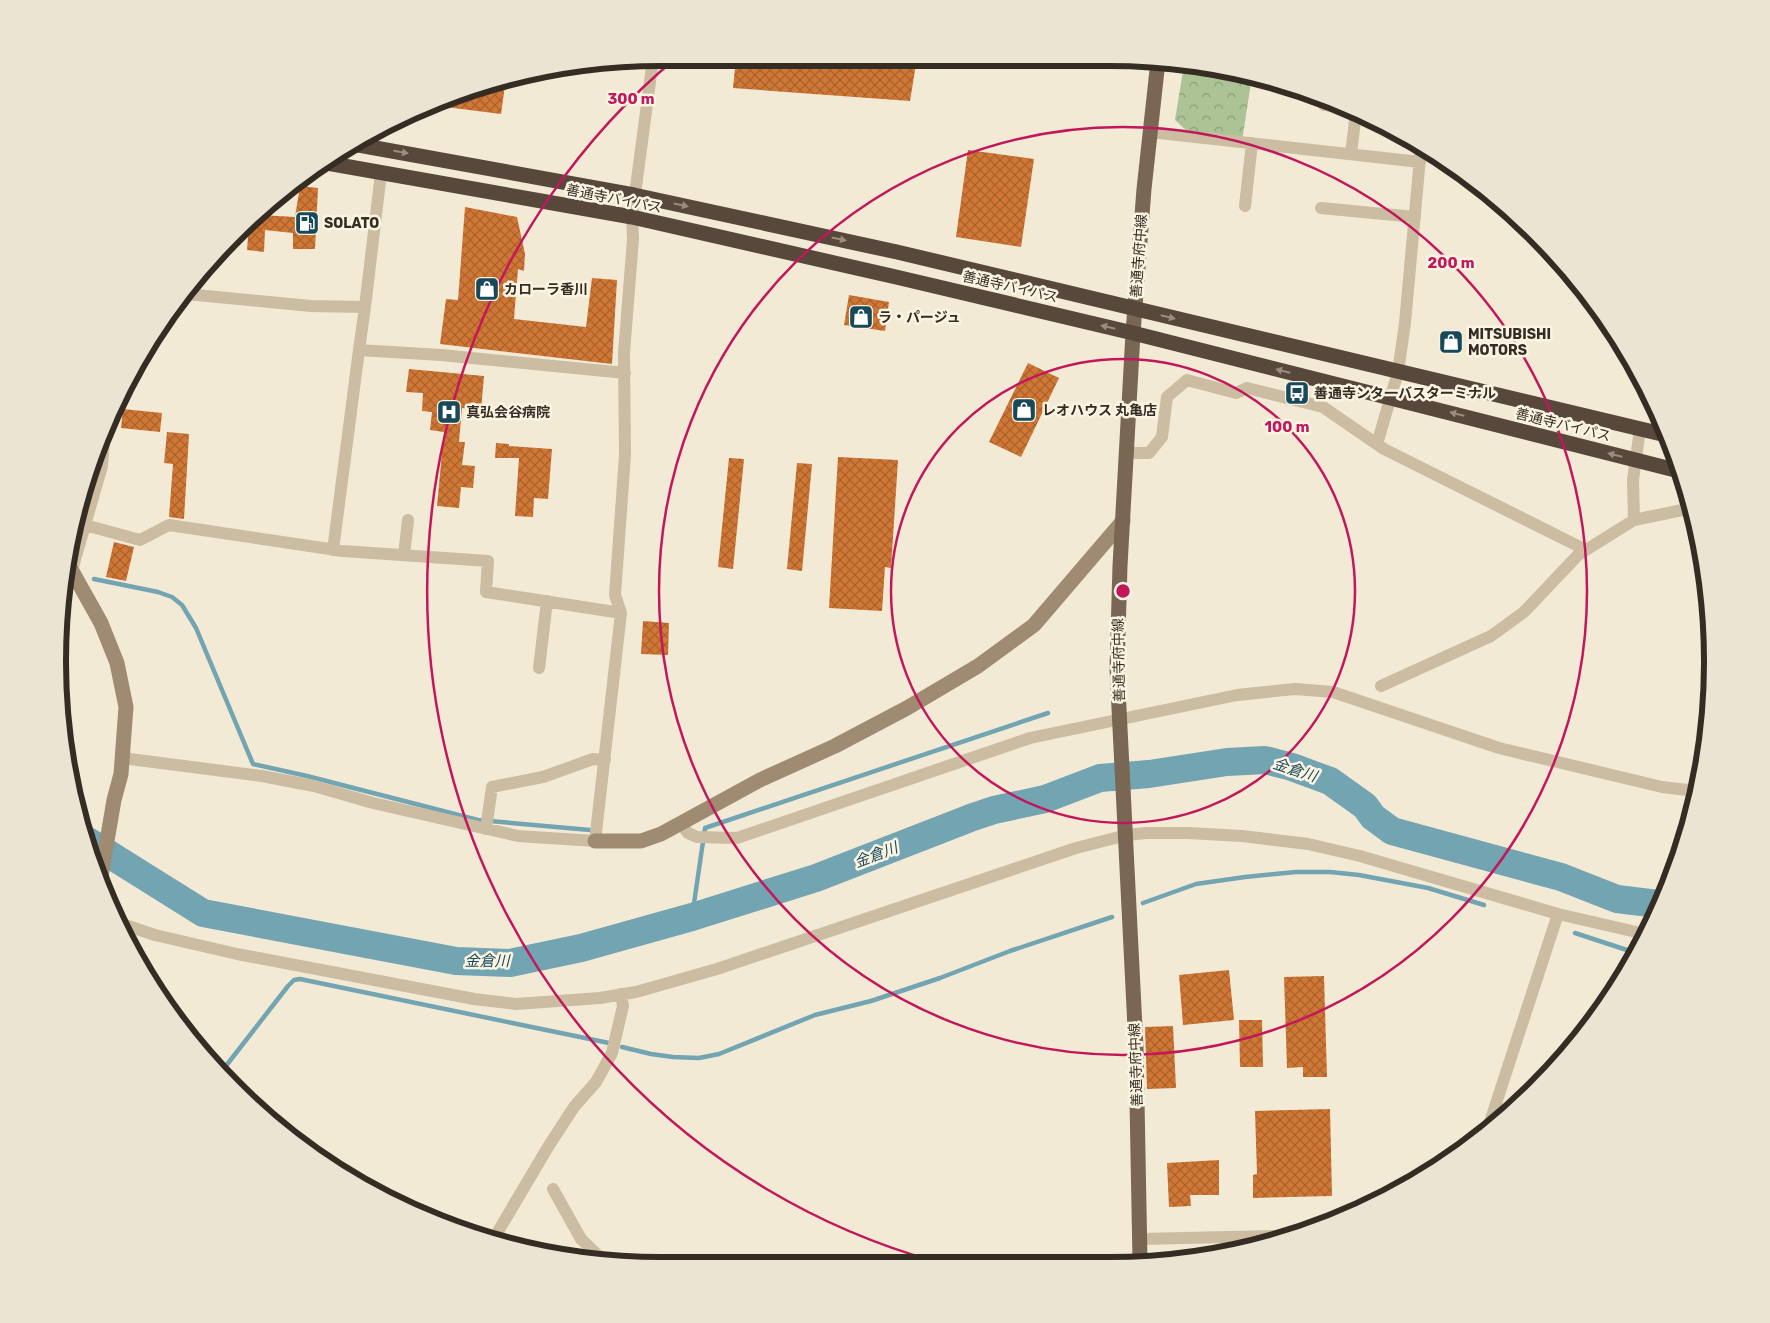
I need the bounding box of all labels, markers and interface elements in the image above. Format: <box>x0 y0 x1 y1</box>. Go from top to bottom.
text: 300 m <box>607 90 655 108</box>
one-way arrow <box>393 149 409 157</box>
street label: 善通寺バイパス <box>564 181 664 217</box>
one-way arrow <box>673 201 688 209</box>
fuel station icon: SOLATO <box>294 210 320 236</box>
street label: 善通寺府中線 <box>1128 214 1150 298</box>
place label: SOLATO <box>324 215 379 232</box>
one-way arrow <box>832 235 847 243</box>
text: 200 m <box>1427 254 1475 272</box>
street label: 善通寺バイパス <box>960 268 1060 306</box>
shop icon: カローラ香川 <box>474 276 500 302</box>
place label: カローラ香川 <box>504 281 588 298</box>
shop icon: ラ・パージュ <box>848 304 874 330</box>
place label: ラ・パージュ <box>878 309 961 326</box>
one-way arrow <box>1160 313 1175 321</box>
one-way arrow <box>1101 323 1116 331</box>
place label: MITSUBISHI MOTORS <box>1468 326 1551 359</box>
shop icon: MITSUBISHI MOTORS <box>1438 329 1464 355</box>
one-way arrow <box>1275 367 1290 375</box>
bus stop icon: 善通寺ンタ一バスターミナル <box>1284 380 1310 406</box>
place label: 善通寺ンタ一バスターミナル <box>1314 385 1496 402</box>
shop icon: レオハウス 丸亀店 <box>1011 397 1037 423</box>
hospital icon: 真弘会谷病院 <box>436 399 462 425</box>
place label: レオハウス 丸亀店 <box>1042 402 1157 419</box>
place label: 真弘会谷病院 <box>466 404 550 421</box>
street label: 善通寺バイパス <box>1514 405 1612 445</box>
one-way arrow <box>1450 410 1465 418</box>
text: 100 m <box>1265 418 1309 436</box>
one-way arrow <box>1607 451 1622 459</box>
centre of rings <box>1114 582 1132 600</box>
street label: 善通寺府中線 <box>1110 618 1128 702</box>
water label: 金倉川 <box>1271 754 1321 786</box>
water label: 金倉川 <box>852 838 902 871</box>
water label: 金倉川 <box>464 952 511 970</box>
street label: 善通寺府中線 <box>1126 1023 1146 1107</box>

